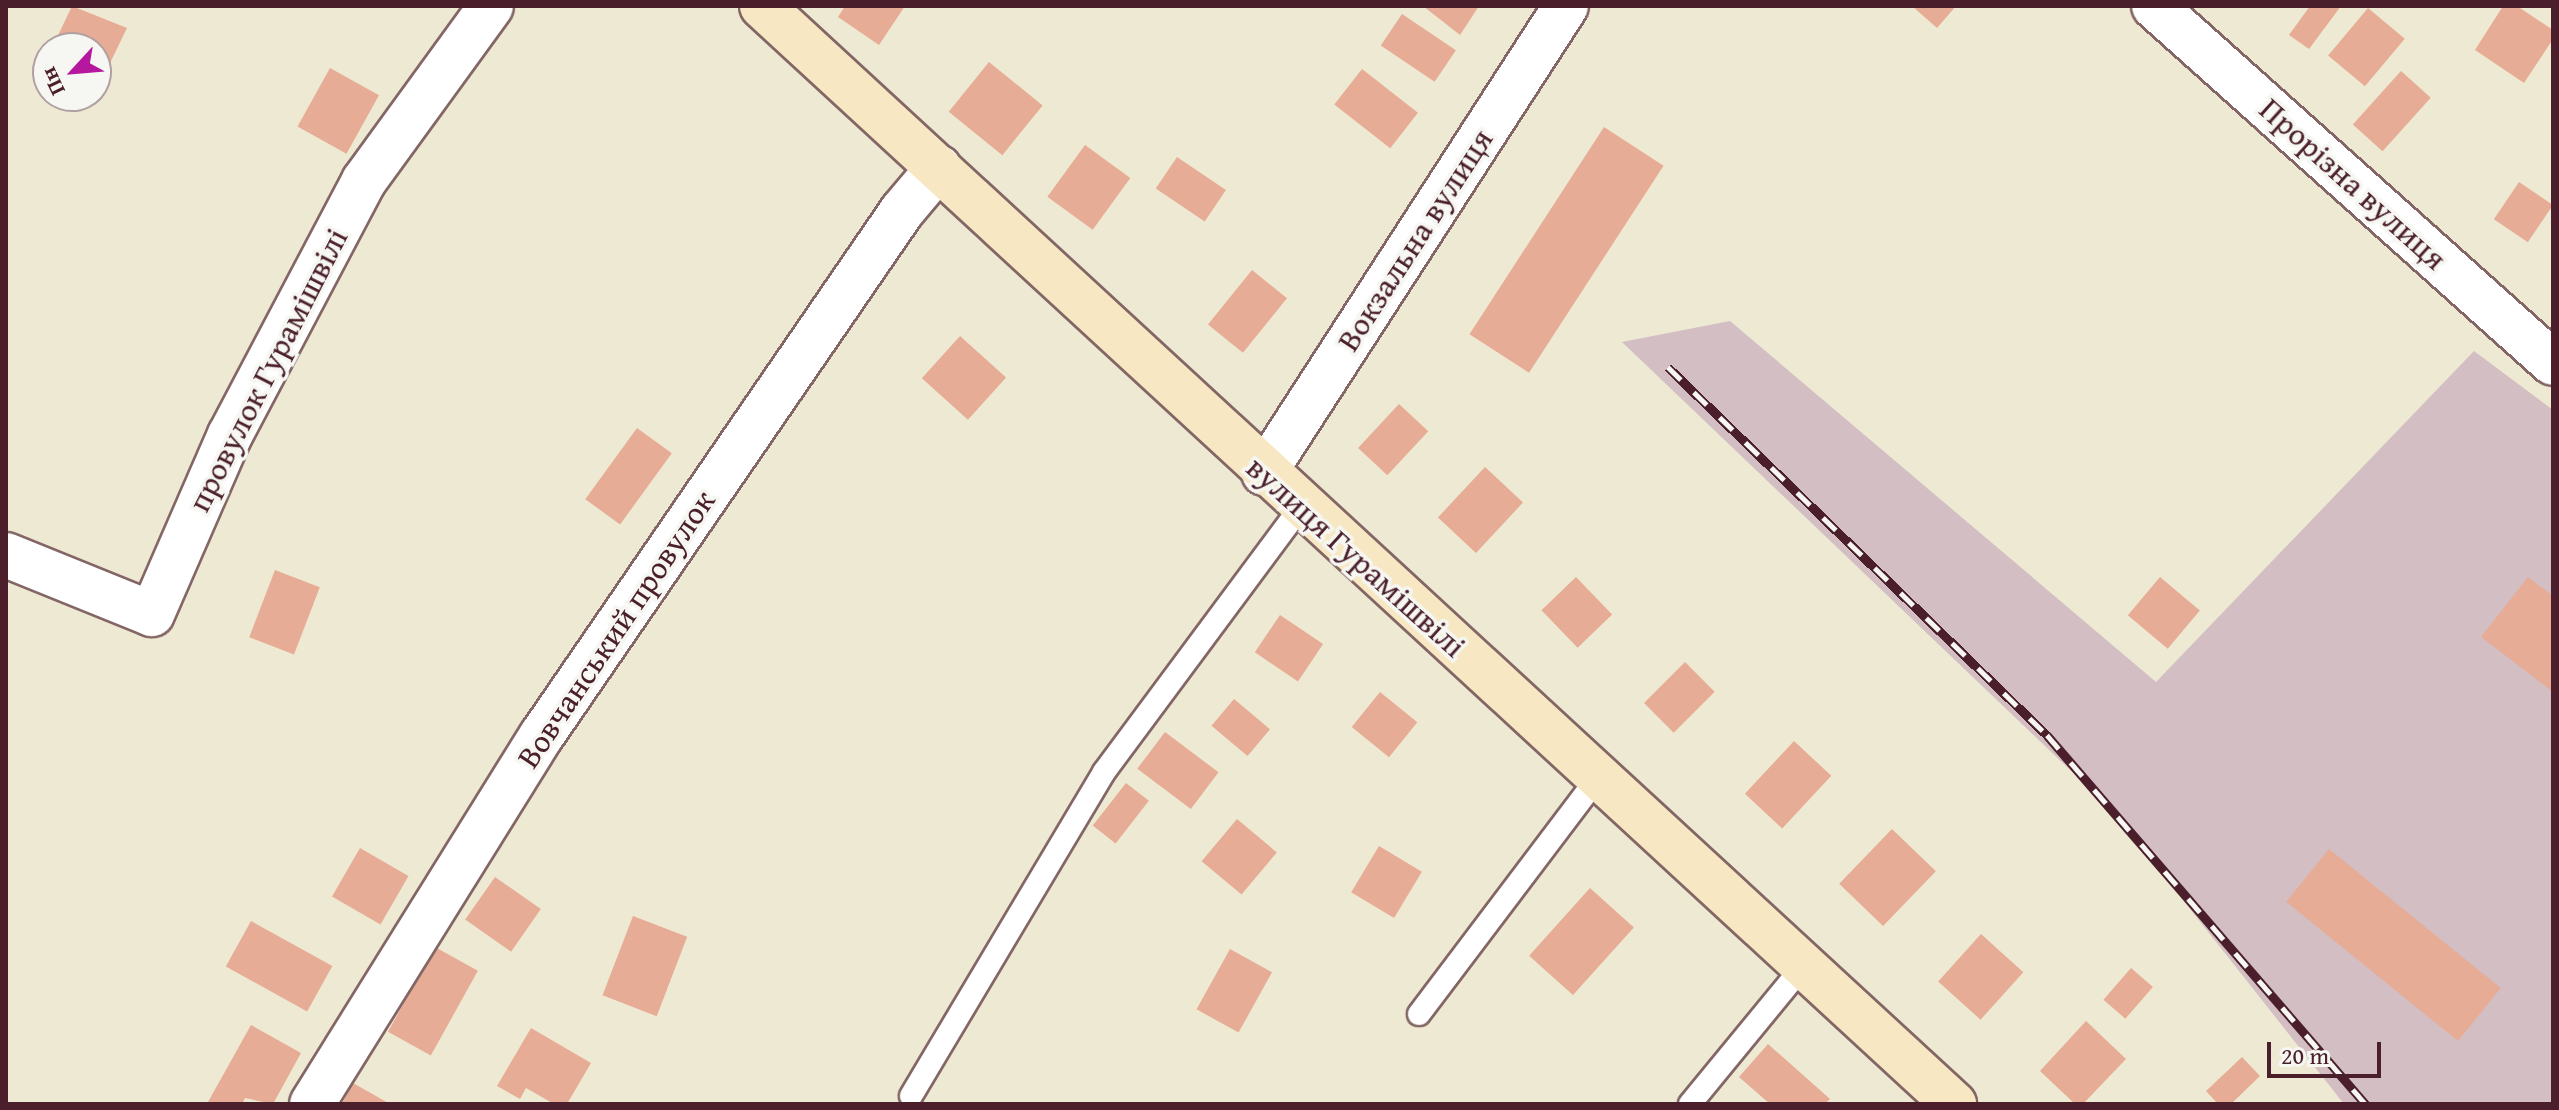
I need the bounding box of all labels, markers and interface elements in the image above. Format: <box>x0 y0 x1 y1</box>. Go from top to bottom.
north arrow <box>32 32 112 112</box>
text: Пн <box>32 62 73 101</box>
street label: Прорізна вулиця <box>2252 90 2454 278</box>
street label: Вокзальна вулиця <box>1329 122 1501 358</box>
street label: провулок Гурамішвілі <box>180 222 356 518</box>
street label: вулиця Гурамішвілі <box>1239 449 1473 665</box>
street label: Вовчанський провулок <box>509 483 723 775</box>
scale bar <box>2271 1026 2385 1076</box>
text: 20 m <box>2281 1038 2329 1073</box>

